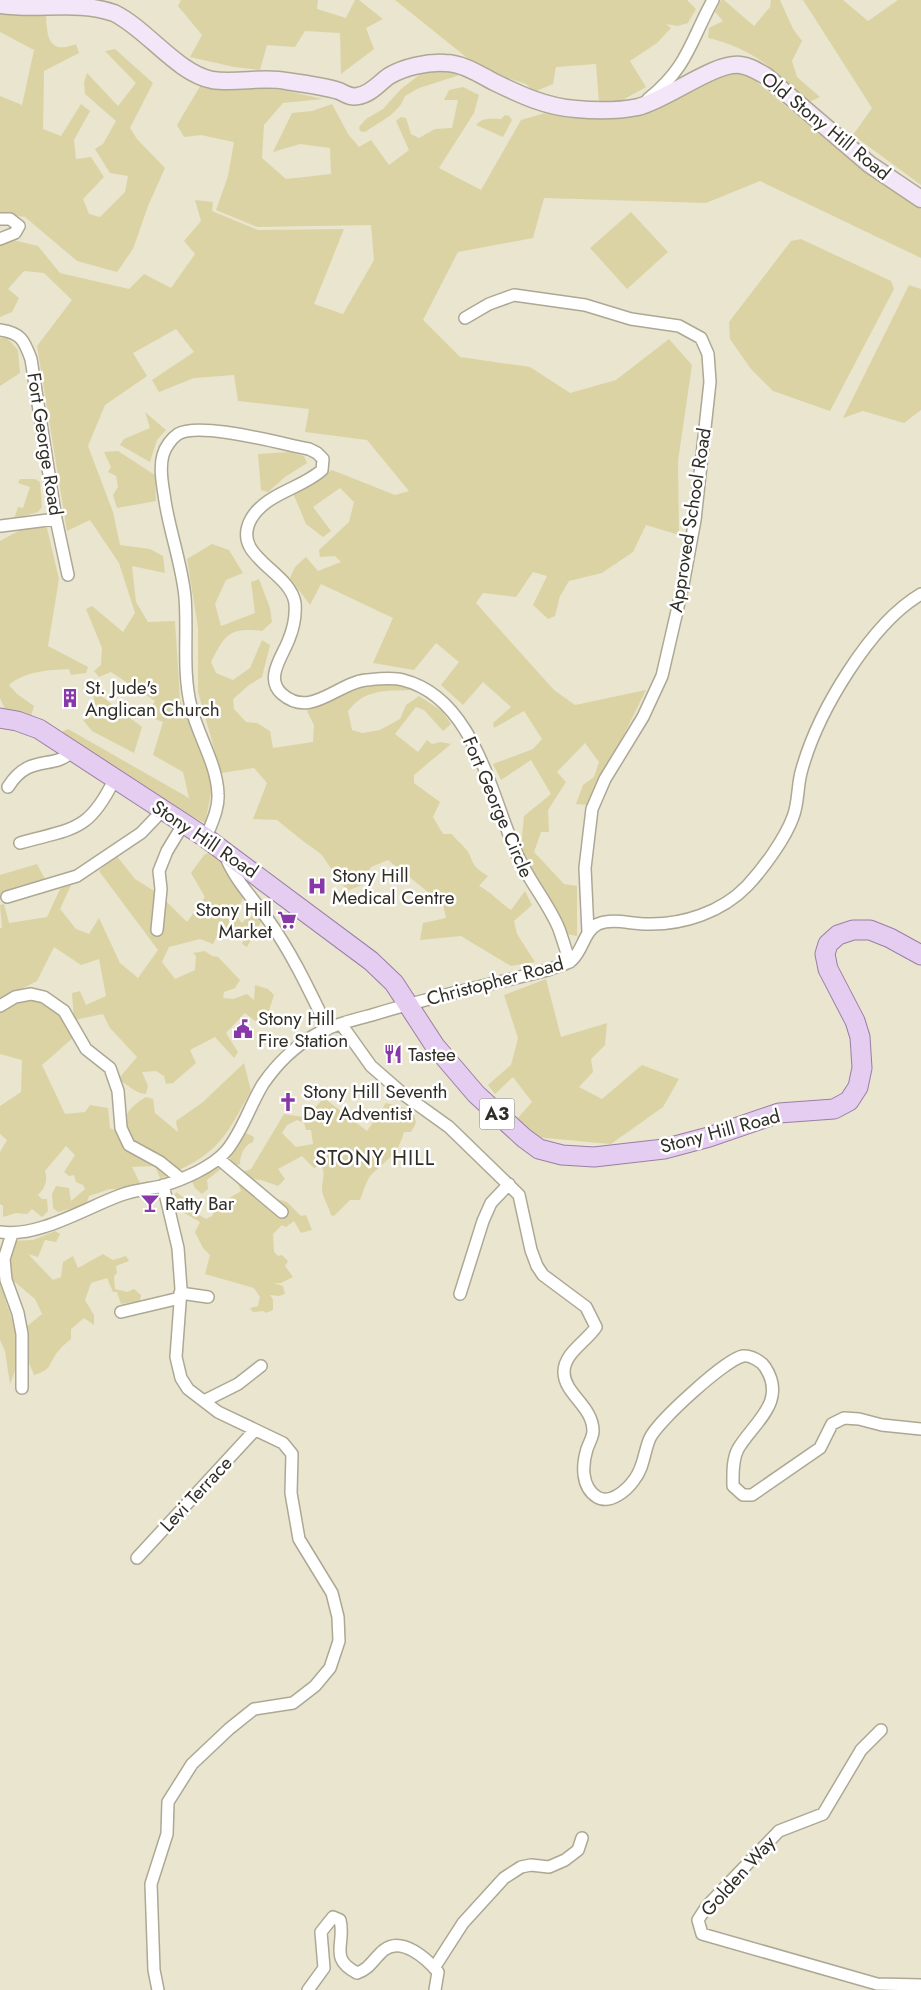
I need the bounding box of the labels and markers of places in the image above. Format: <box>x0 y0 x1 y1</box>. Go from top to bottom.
place label: St. Jude's Anglican Church <box>85 674 220 723</box>
building icon: St. Jude's Anglican Church <box>59 687 81 709</box>
place label: Stony Hill Medical Centre <box>332 862 455 911</box>
hospital icon: Stony Hill Medical Centre <box>306 875 328 897</box>
place label: Stony Hill Market <box>195 896 272 945</box>
supermarket icon: Stony Hill Market <box>276 909 298 931</box>
place label: Stony Hill Fire Station <box>258 1005 348 1054</box>
public building icon: Stony Hill Fire Station <box>232 1018 254 1040</box>
place label: Tastee <box>408 1041 456 1068</box>
restaurant icon: Tastee <box>382 1043 404 1065</box>
place label: Stony Hill Seventh Day Adventist <box>303 1078 448 1127</box>
church icon: Stony Hill Seventh Day Adventist <box>277 1091 299 1113</box>
place label: Ratty Bar <box>165 1190 235 1217</box>
bar icon: Ratty Bar <box>139 1192 161 1214</box>

